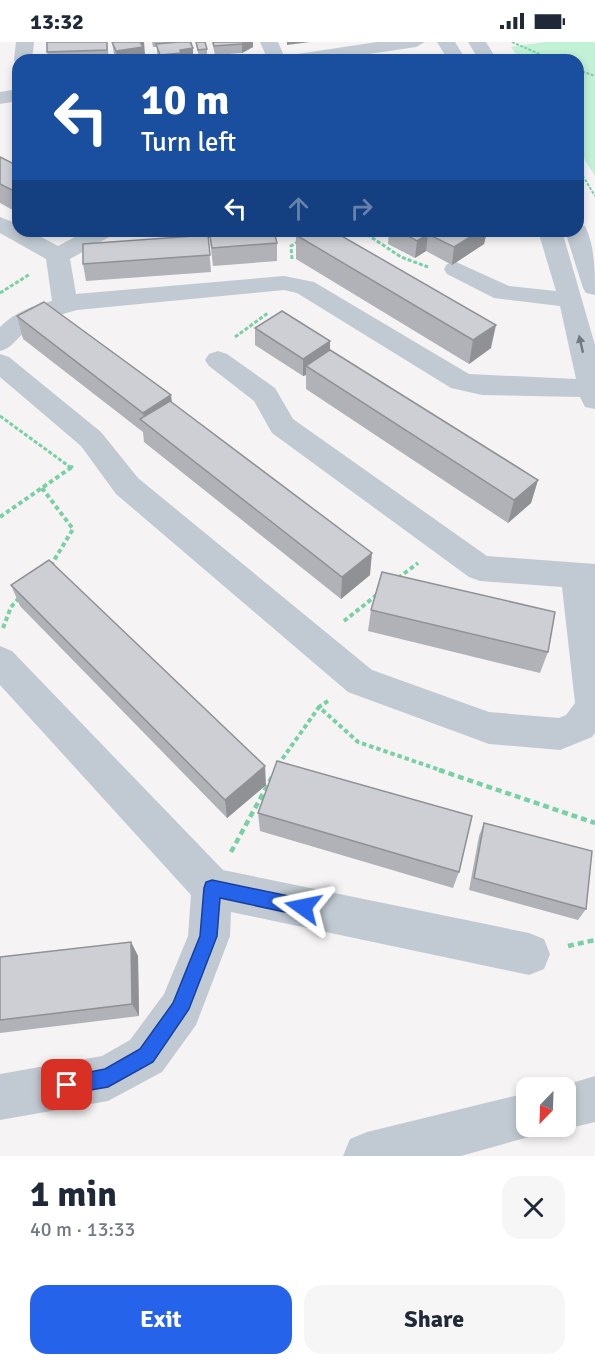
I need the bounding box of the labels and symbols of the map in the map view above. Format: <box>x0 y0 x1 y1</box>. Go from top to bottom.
one-way arrow <box>575 334 585 353</box>
position arrow <box>271 875 335 939</box>
pin <box>41 1059 92 1110</box>
north arrow <box>516 1077 576 1137</box>

